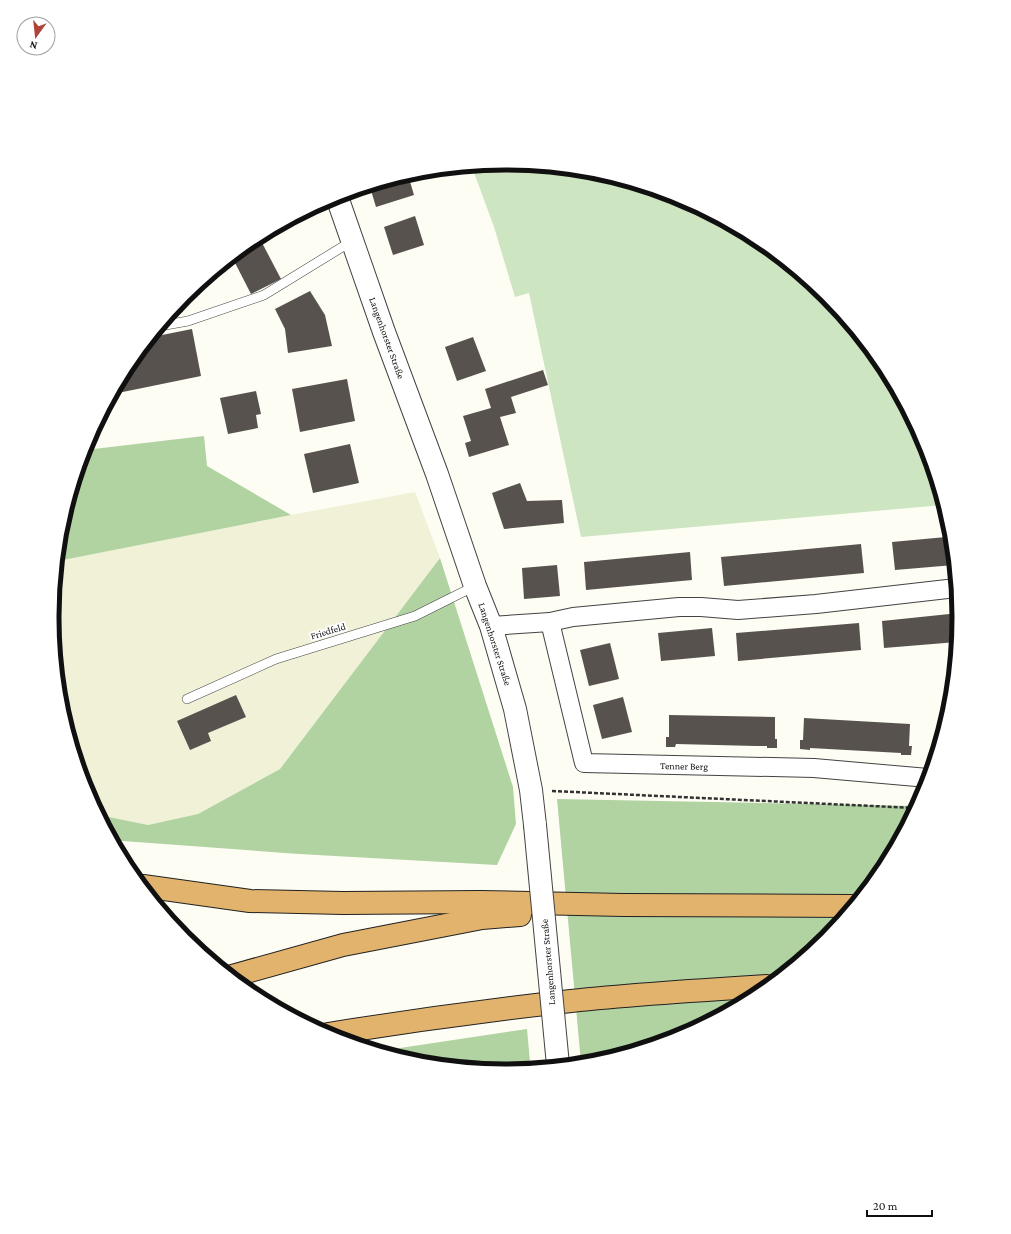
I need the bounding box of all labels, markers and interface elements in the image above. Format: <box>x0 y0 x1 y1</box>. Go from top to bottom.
north arrow <box>16 16 56 56</box>
text: N <box>28 39 39 52</box>
street label: Langenhorster Straße <box>367 296 407 381</box>
street label: Langenhorster Straße <box>476 601 514 687</box>
street label: Friedfeld <box>309 620 347 642</box>
street label: Tenner Berg <box>660 760 708 772</box>
street label: Langenhorster Straße <box>539 918 557 1005</box>
scale bar <box>867 1192 932 1218</box>
text: 20 m <box>873 1199 898 1213</box>

